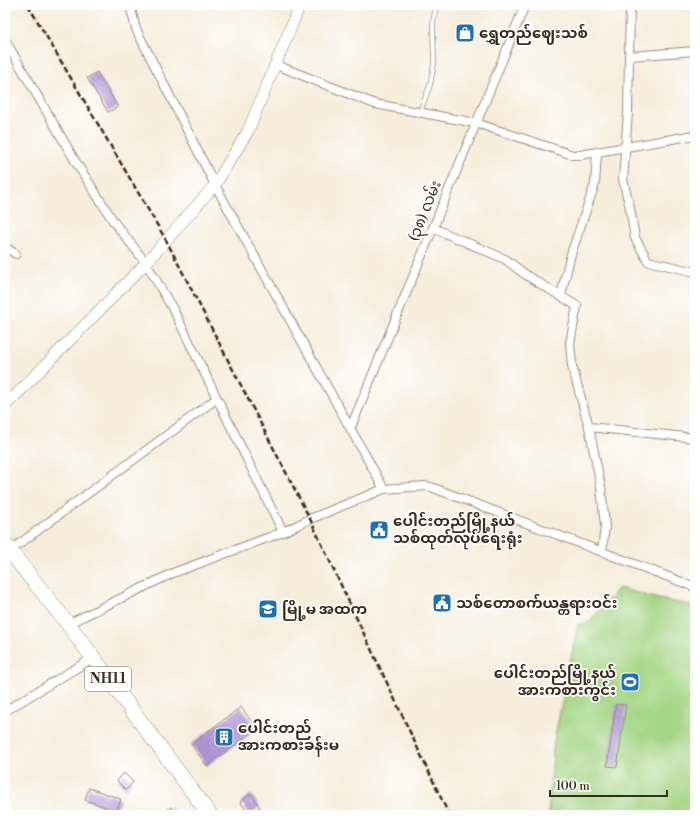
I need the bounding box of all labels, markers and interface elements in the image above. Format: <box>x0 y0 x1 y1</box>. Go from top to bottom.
shop icon: ရွှေတည်ဈေးသစ် <box>454 22 476 44</box>
place label: ရွှေတည်ဈေးသစ် <box>479 23 588 45</box>
street label: (၃၈) လမ်း <box>403 178 448 245</box>
place label: ပေါင်းတည်မြို့နယ် သစ်ထုတ်လုပ်ရေးရုံး <box>393 511 523 550</box>
public building icon: ပေါင်းတည်မြို့နယ် သစ်ထုတ်လုပ်ရေးရုံး <box>368 519 390 541</box>
public building icon: သစ်တောစက်ယန္တရားဝင်း <box>431 592 453 614</box>
place label: သစ်တောစက်ယန္တရားဝင်း <box>456 593 618 615</box>
school or university icon: မြို့မ အထက <box>257 598 279 620</box>
place label: မြို့မ အထက <box>282 599 367 621</box>
place label: ‌ပေါင်းတည်မြို့နယ် အားကစားကွင်း <box>494 663 616 702</box>
road number: NH11 <box>85 667 131 691</box>
sports icon: ‌ပေါင်းတည်မြို့နယ် အားကစားကွင်း <box>619 671 641 693</box>
place label: ပေါင်းတည် အားကစားခန်းမ <box>238 718 339 757</box>
building icon: ပေါင်းတည် အားကစားခန်းမ <box>213 726 235 748</box>
scale bar <box>550 772 667 798</box>
text: 100 m <box>556 779 590 794</box>

